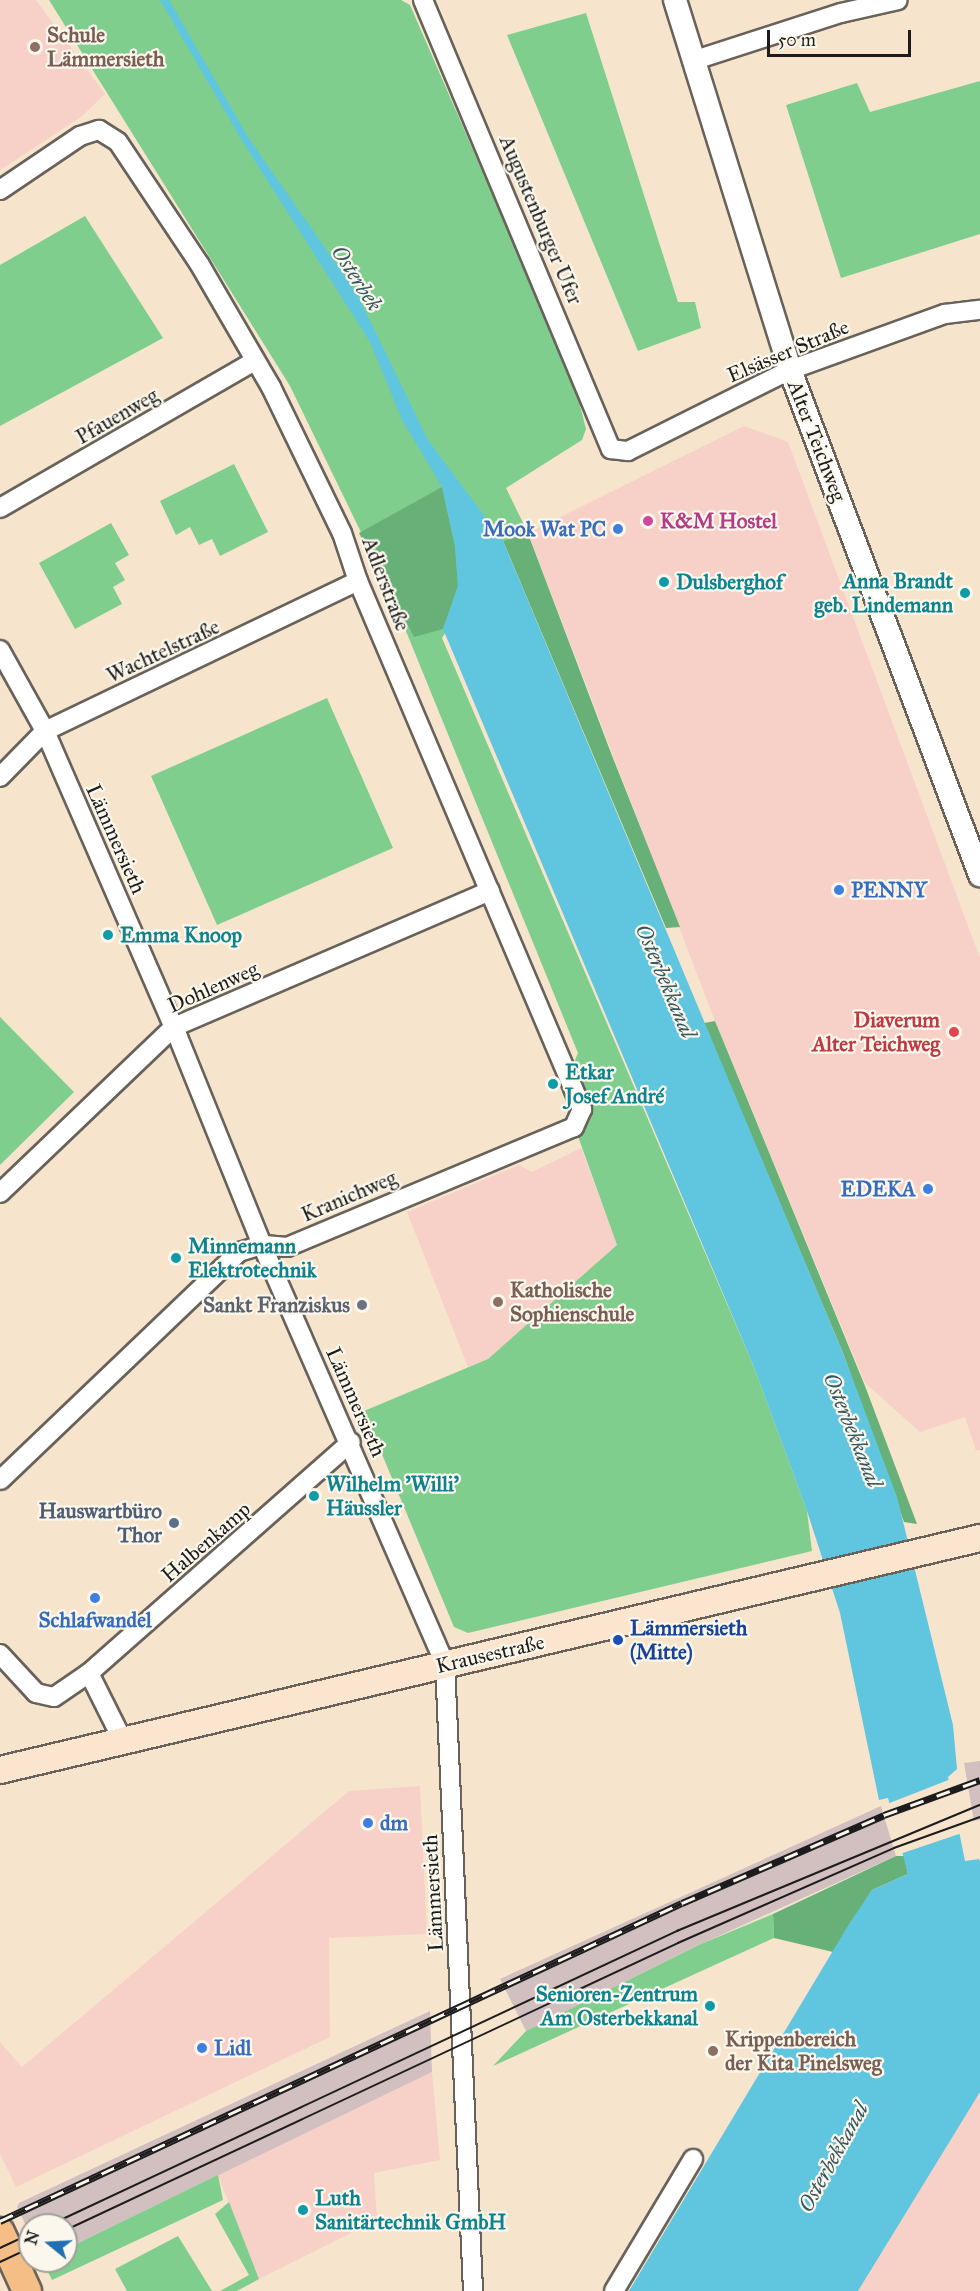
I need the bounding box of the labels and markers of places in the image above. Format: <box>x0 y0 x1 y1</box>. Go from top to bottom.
place label: Schule Lämmersieth <box>47 22 164 72</box>
marker: Schule Lämmersieth <box>28 40 42 54</box>
place label: K&M Hostel <box>660 508 777 534</box>
marker: K&M Hostel <box>641 514 655 528</box>
place label: Mook Wat PC <box>483 516 606 542</box>
marker: Mook Wat PC <box>611 522 625 536</box>
place label: Anna Brandt geb. Lindemann <box>814 568 953 618</box>
place label: Dulsberghof <box>676 569 783 595</box>
marker: Dulsberghof <box>657 575 671 589</box>
marker: Anna Brandt geb. Lindemann <box>958 586 972 600</box>
place label: PENNY <box>851 877 927 903</box>
marker: PENNY <box>832 883 846 897</box>
place label: Emma Knoop <box>120 922 242 948</box>
marker: Emma Knoop <box>101 928 115 942</box>
place label: Diaverum Alter Teichweg <box>812 1007 940 1057</box>
marker: Diaverum Alter Teichweg <box>945 1023 963 1041</box>
place label: Etkar Josef André <box>565 1059 664 1109</box>
marker: Etkar Josef André <box>546 1077 560 1091</box>
place label: EDEKA <box>841 1176 916 1202</box>
marker: EDEKA <box>921 1182 935 1196</box>
place label: Minnemann Elektrotechnik <box>188 1233 317 1283</box>
marker: Minnemann Elektrotechnik <box>169 1251 183 1265</box>
place label: Katholische Sophienschule <box>510 1277 634 1327</box>
place label: Sankt Franziskus <box>203 1292 350 1318</box>
marker: Katholische Sophienschule <box>491 1295 505 1309</box>
marker: Sankt Franziskus <box>355 1298 369 1312</box>
place label: Wilhelm 'Willi' Häussler <box>326 1471 459 1521</box>
marker: Wilhelm 'Willi' Häussler <box>307 1489 321 1503</box>
place label: Hauswartbüro Thor <box>38 1498 162 1548</box>
marker: Hauswartbüro Thor <box>167 1516 181 1530</box>
marker: Schlafwandel <box>88 1591 102 1605</box>
place label: Schlafwandel <box>38 1607 152 1633</box>
place label: Lämmersieth (Mitte) <box>630 1615 747 1665</box>
marker: Lämmersieth (Mitte) <box>611 1633 625 1647</box>
place label: dm <box>380 1810 408 1836</box>
marker: dm <box>361 1816 375 1830</box>
place label: Senioren-Zentrum Am Osterbekkanal <box>536 1981 698 2031</box>
marker: Senioren-Zentrum Am Osterbekkanal <box>703 1999 717 2013</box>
place label: Krippenbereich der Kita Pinelsweg <box>725 2026 881 2076</box>
place label: Lidl <box>214 2035 251 2061</box>
marker: Lidl <box>195 2041 209 2055</box>
marker: Krippenbereich der Kita Pinelsweg <box>706 2044 720 2058</box>
place label: Luth Sanitärtechnik GmbH <box>315 2185 506 2235</box>
marker: Luth Sanitärtechnik GmbH <box>296 2203 310 2217</box>

